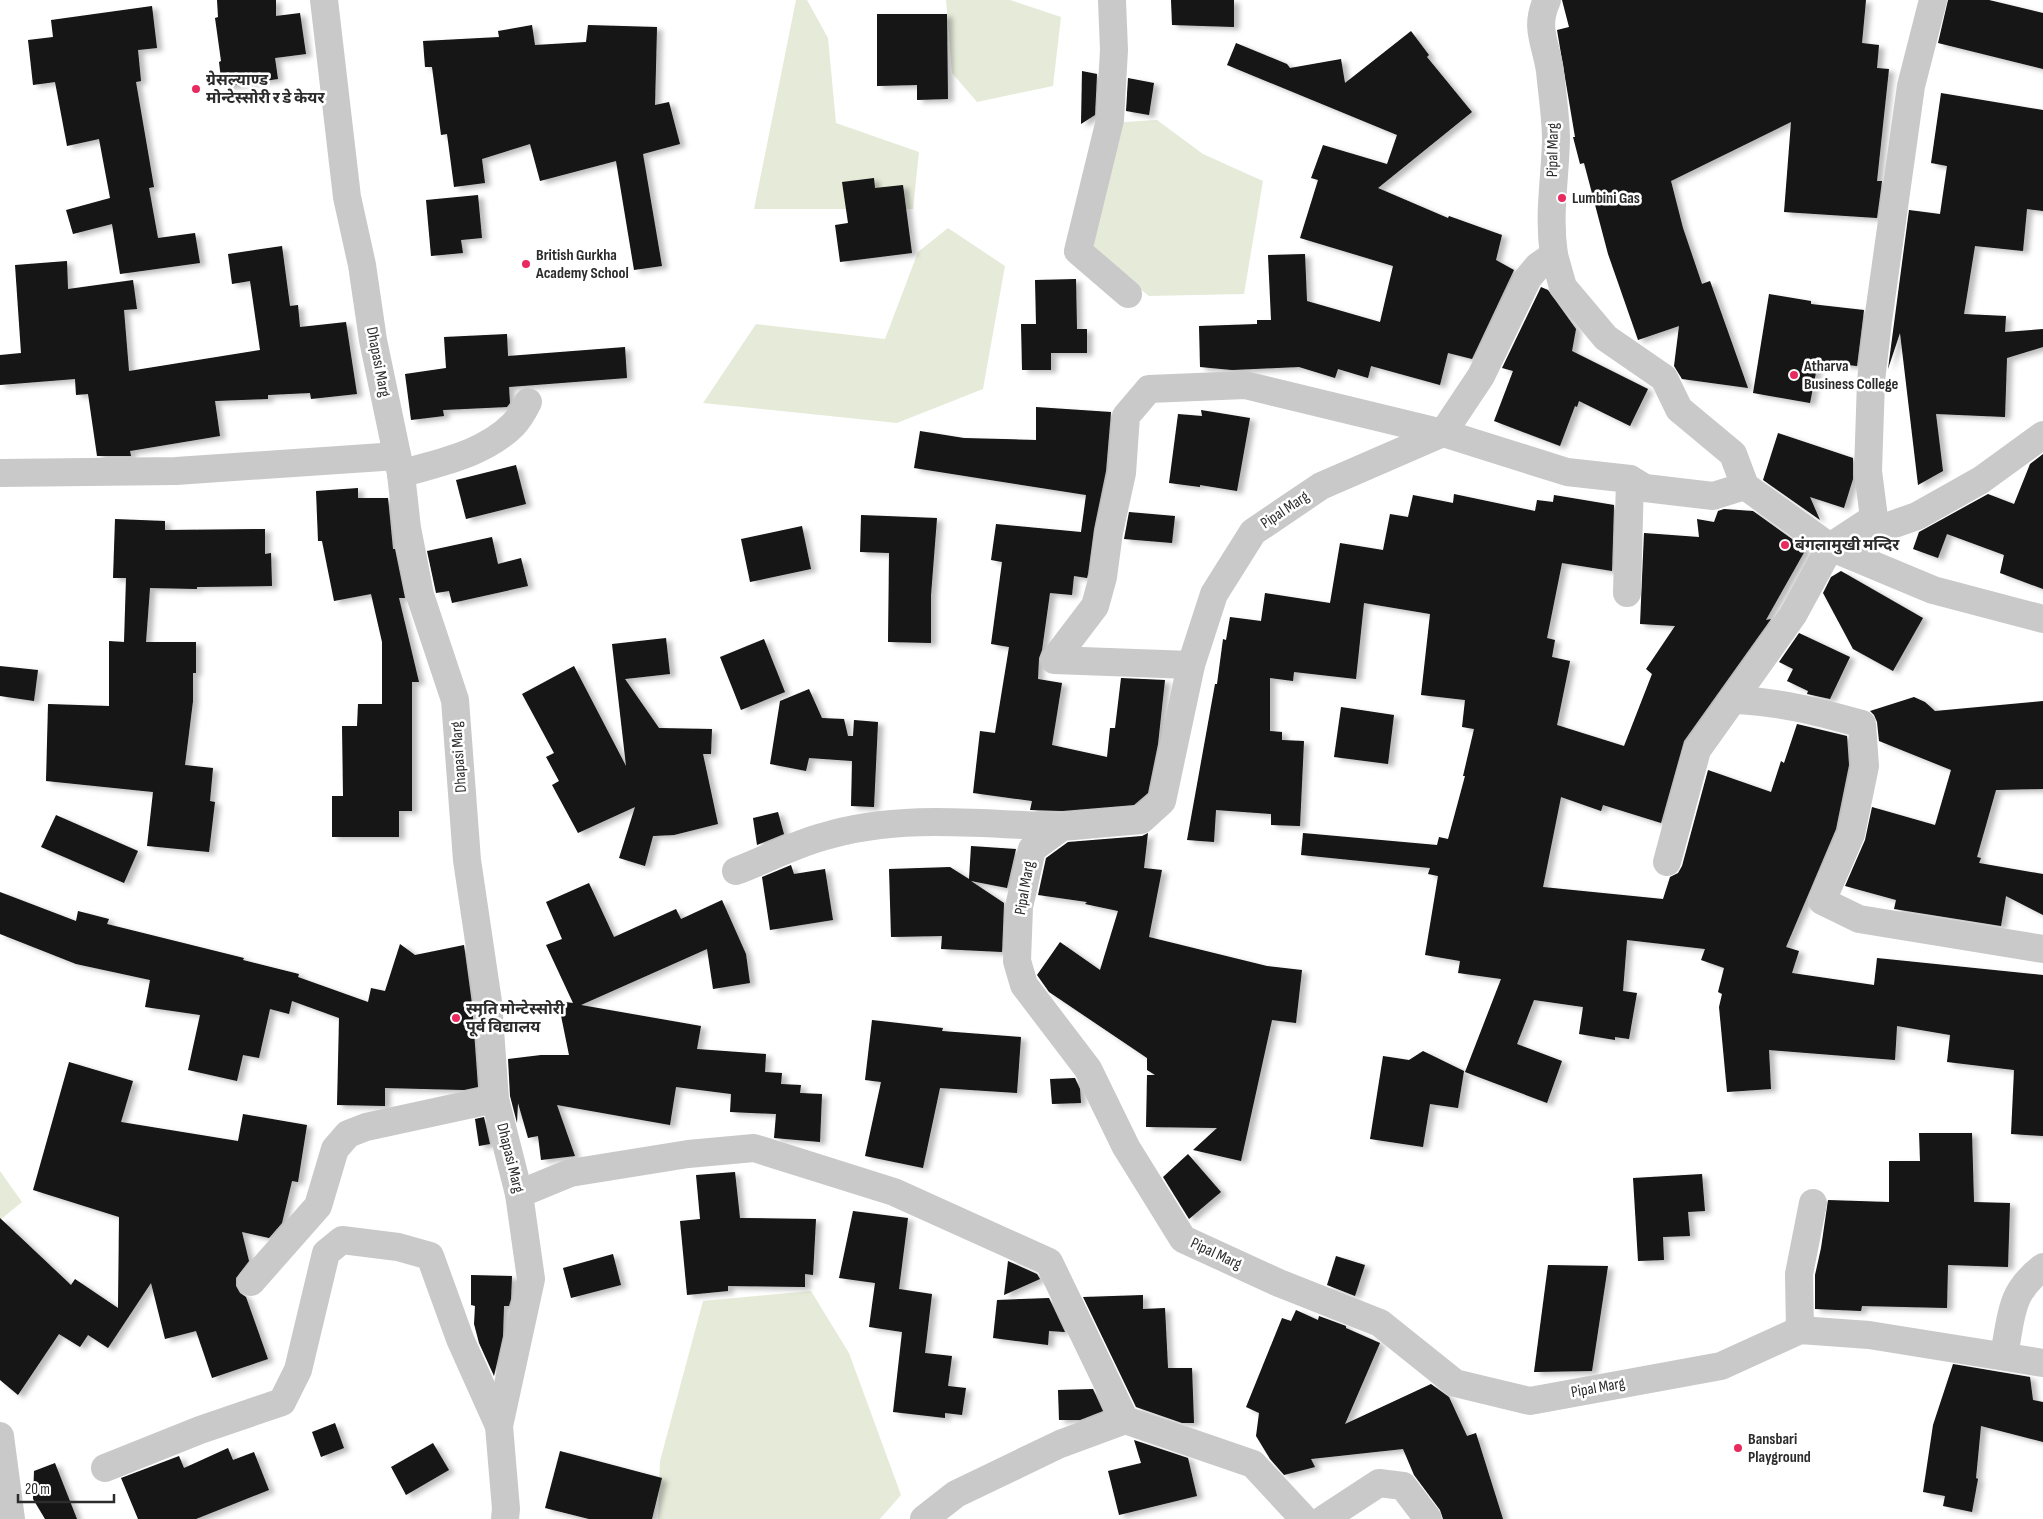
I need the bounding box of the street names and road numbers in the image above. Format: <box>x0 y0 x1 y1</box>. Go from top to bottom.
street label: Pipal Marg <box>1543 123 1563 177</box>
street label: Dhapasi Marg <box>362 325 394 399</box>
street label: Pipal Marg <box>1257 487 1313 533</box>
street label: Dhapasi Marg <box>447 721 471 793</box>
street label: Pipal Marg <box>1011 860 1039 916</box>
street label: Dhapasi Marg <box>492 1121 528 1195</box>
street label: Pipal Marg <box>1187 1234 1245 1274</box>
street label: Pipal Marg <box>1570 1374 1626 1402</box>

